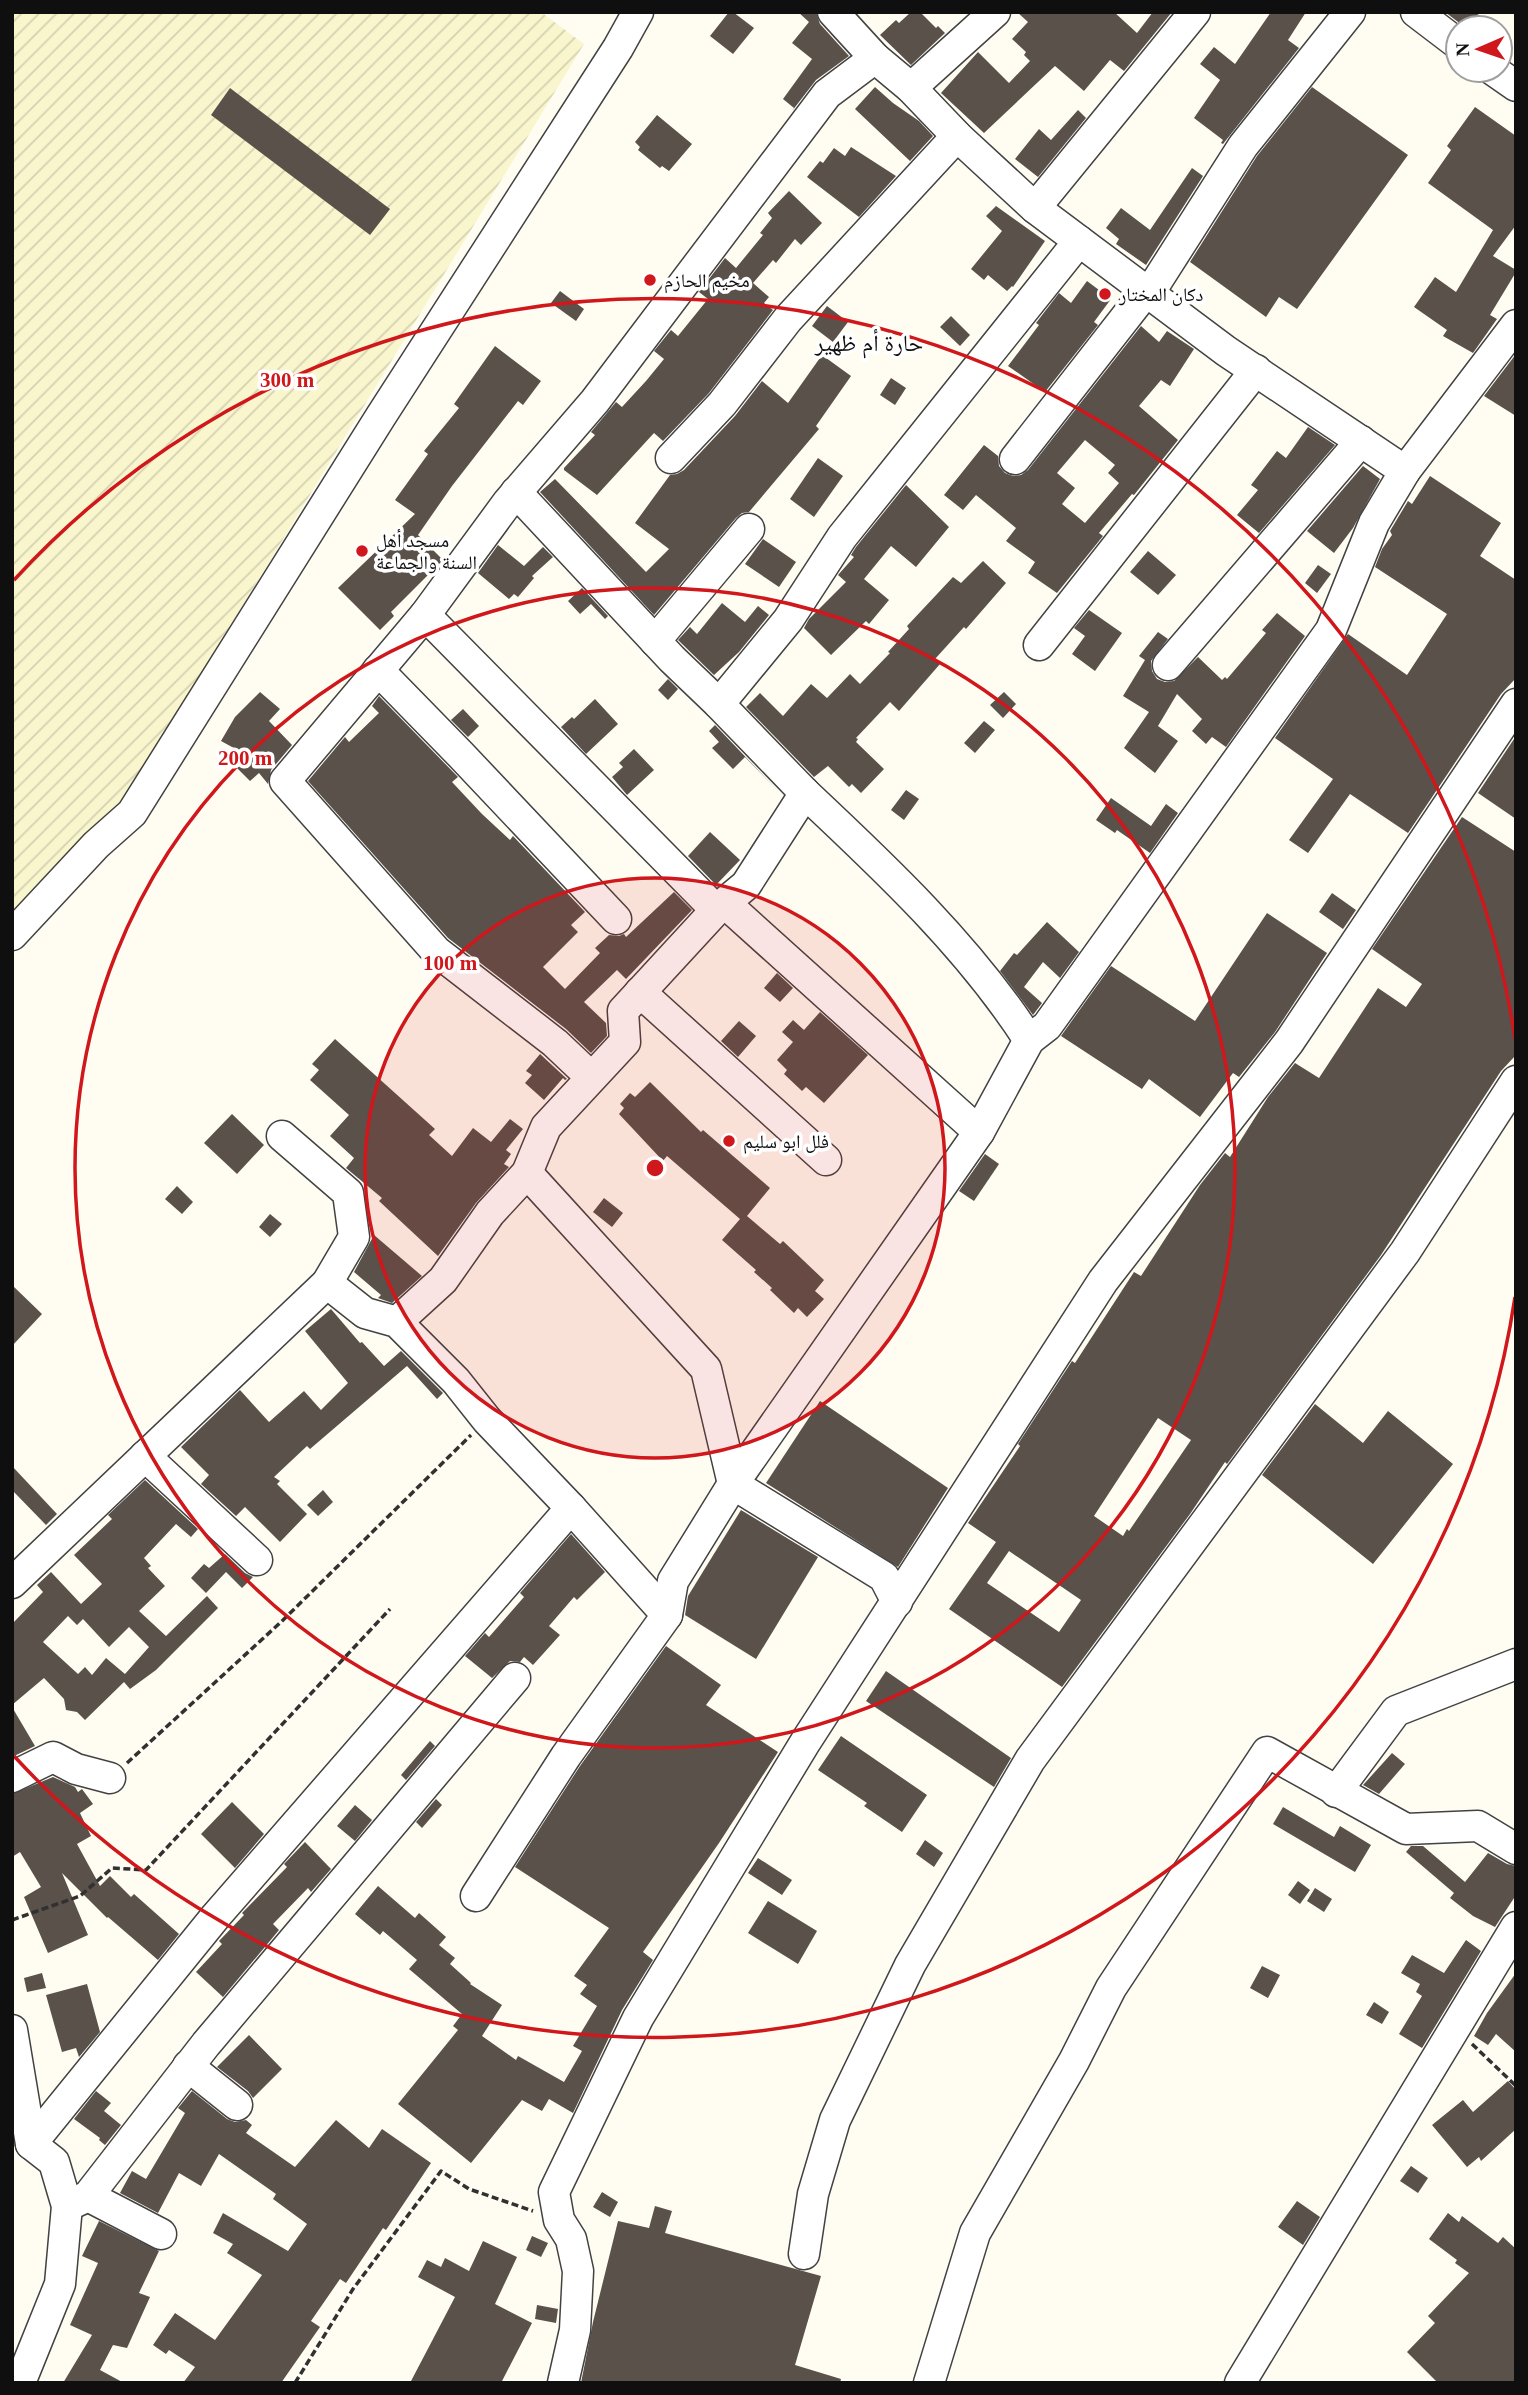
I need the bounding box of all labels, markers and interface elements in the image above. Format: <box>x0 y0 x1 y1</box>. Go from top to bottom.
north arrow <box>1444 14 1514 84</box>
text: N <box>1452 42 1473 57</box>
place label: مخيم الحازم <box>664 270 750 294</box>
marker: مخيم الحازم <box>642 272 658 288</box>
place label: دكان المختار <box>1118 284 1204 306</box>
marker: دكان المختار <box>1097 286 1113 302</box>
district label: حارة أم ظهير <box>814 329 923 359</box>
text: 300 m <box>260 368 315 392</box>
place label: مسجد أهل السنة والجماعة <box>376 529 477 574</box>
marker: مسجد أهل السنة والجماعة <box>354 543 370 559</box>
text: 200 m <box>218 746 273 770</box>
text: 100 m <box>423 951 478 975</box>
place label: فلل ابو سليم <box>743 1131 829 1154</box>
marker: فلل ابو سليم <box>721 1133 737 1149</box>
centre of rings <box>643 1156 667 1180</box>

